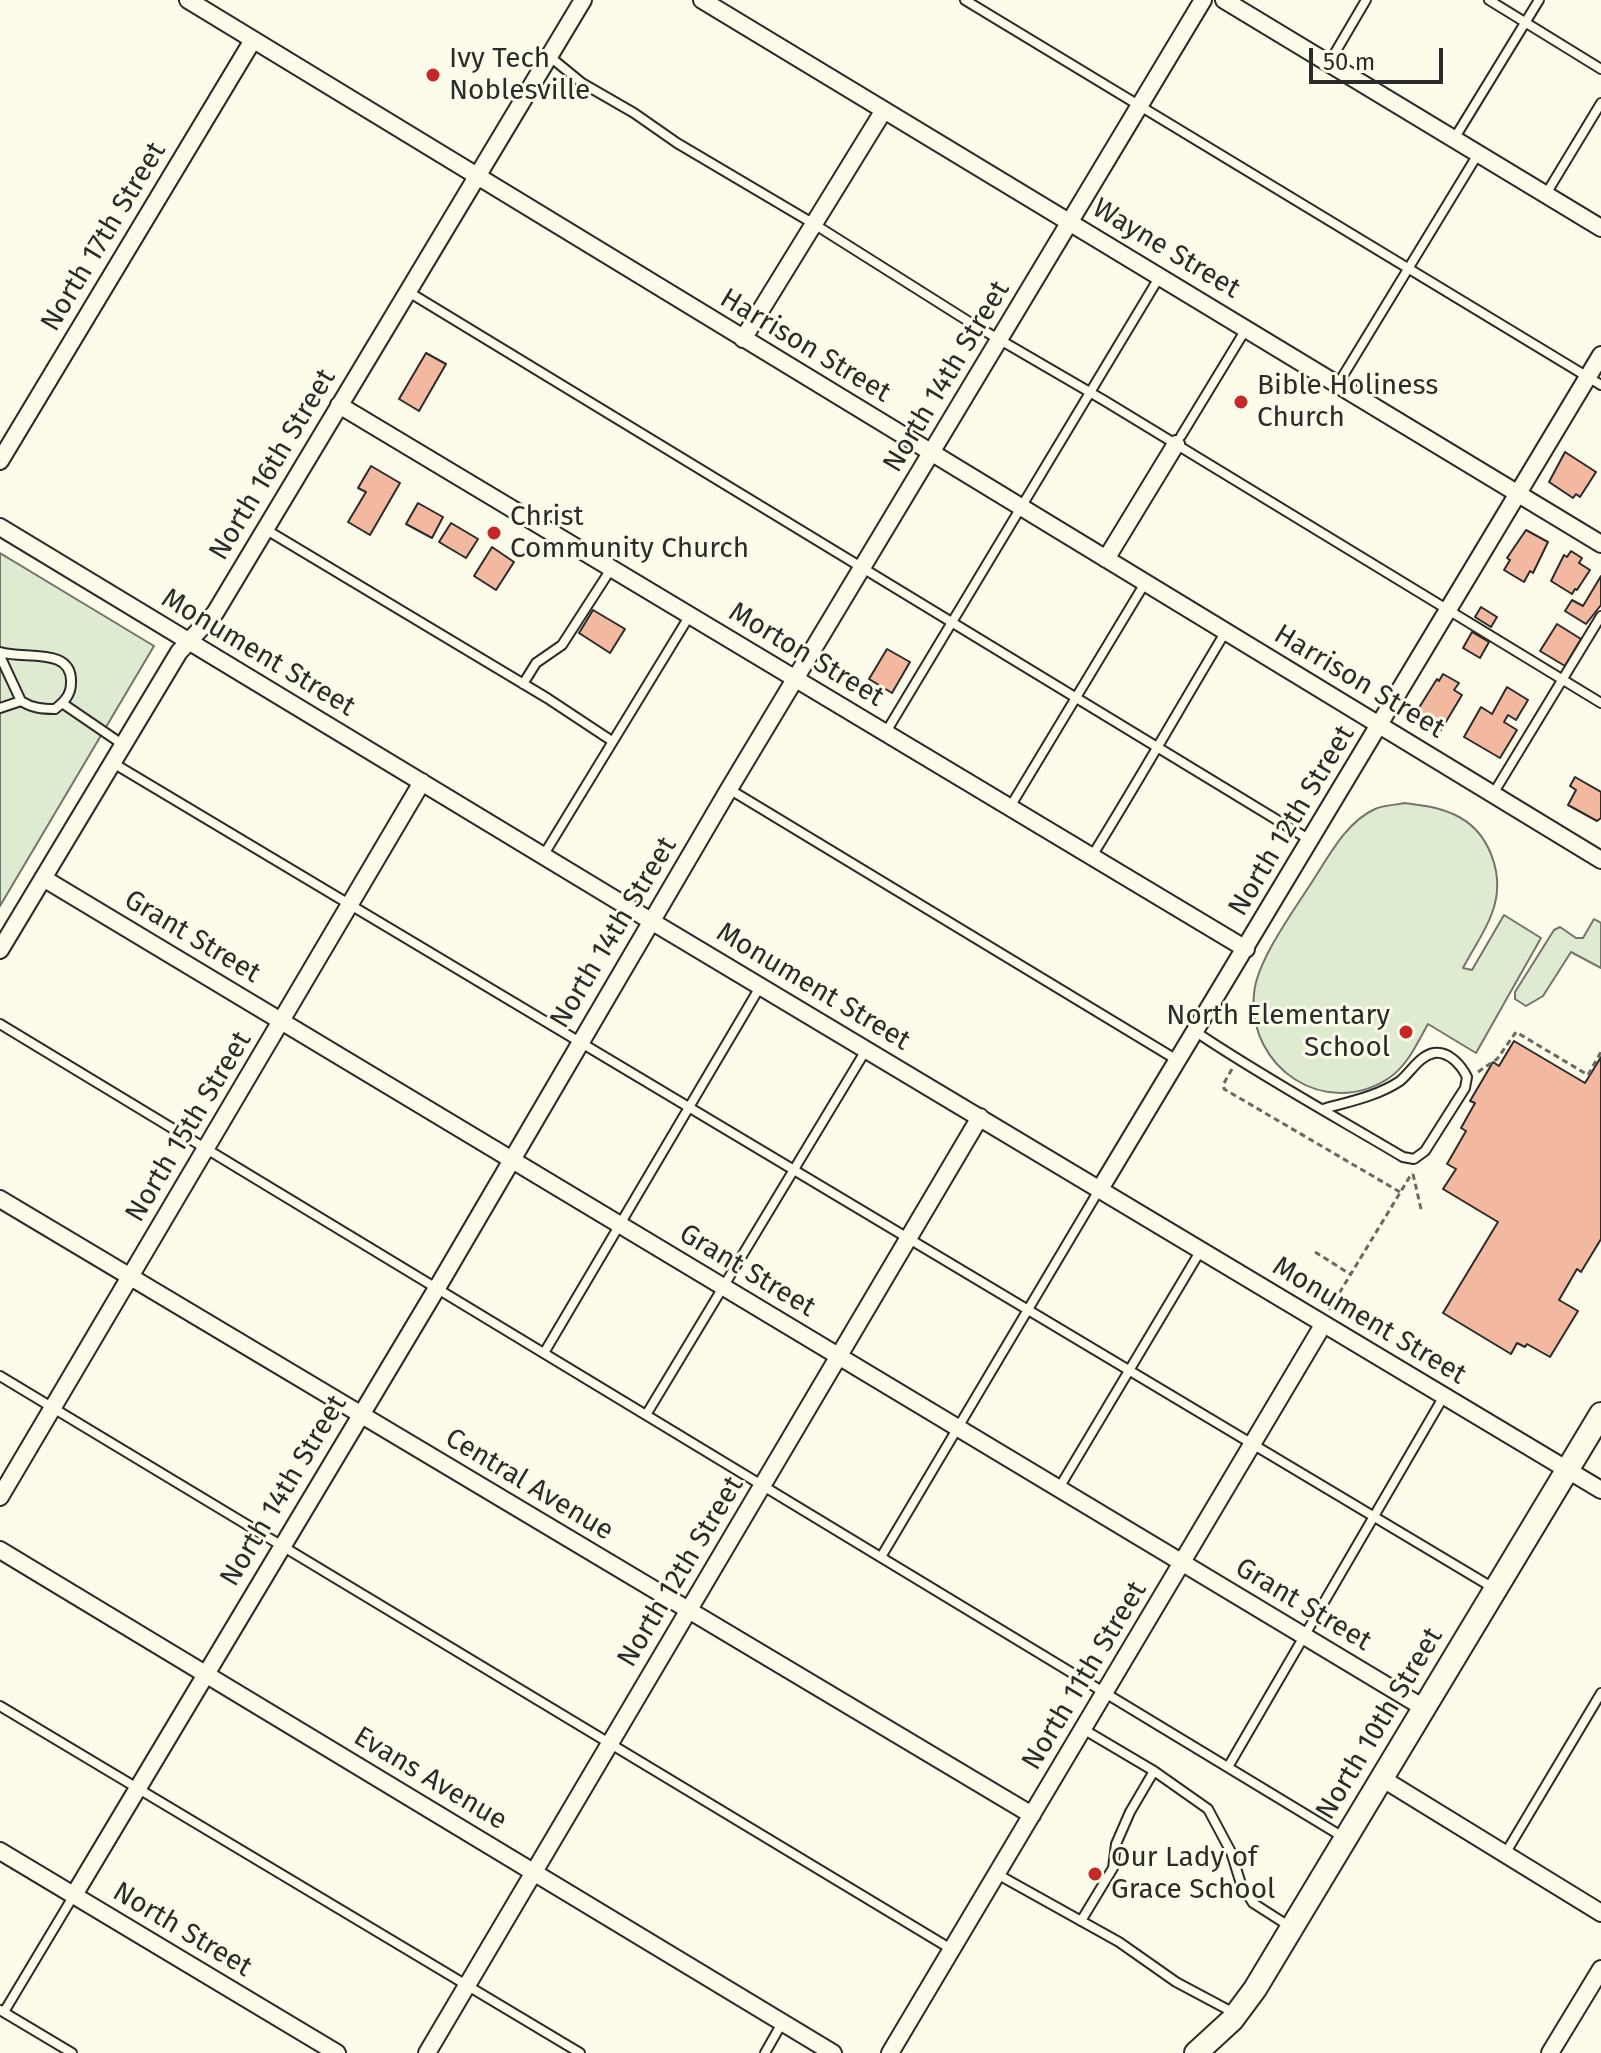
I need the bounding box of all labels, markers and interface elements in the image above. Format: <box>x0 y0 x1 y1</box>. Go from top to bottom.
scale bar <box>1313 32 1447 82</box>
place label: Ivy Tech Noblesville <box>449 42 590 108</box>
text: 50 m <box>1323 48 1375 76</box>
marker: Ivy Tech Noblesville <box>424 66 442 84</box>
street label: North 17th Street <box>34 136 174 338</box>
street label: Wayne Street <box>1086 192 1246 306</box>
street label: North 14th Street <box>877 275 1017 479</box>
street label: Harrison Street <box>714 282 896 410</box>
street label: North 16th Street <box>203 363 343 567</box>
place label: Bible Holiness Church <box>1257 369 1438 435</box>
marker: Bible Holiness Church <box>1232 393 1250 411</box>
place label: Christ Community Church <box>510 500 749 566</box>
marker: Christ Community Church <box>485 524 503 542</box>
street label: Monument Street <box>155 582 361 724</box>
street label: Morton Street <box>722 596 890 714</box>
street label: Harrison Street <box>1268 618 1450 746</box>
street label: North 12th Street <box>1222 720 1362 922</box>
street label: North 14th Street <box>544 831 684 1035</box>
street label: Grant Street <box>118 883 266 991</box>
street label: Monument Street <box>710 916 916 1058</box>
place label: North Elementary School <box>1166 999 1390 1065</box>
marker: North Elementary School <box>1397 1023 1415 1041</box>
street label: North 15th Street <box>119 1026 259 1228</box>
street label: Grant Street <box>673 1217 821 1325</box>
street label: Monument Street <box>1266 1250 1472 1392</box>
street label: North 14th Street <box>214 1389 354 1593</box>
street label: Central Avenue <box>439 1422 619 1548</box>
street label: North 12th Street <box>611 1471 751 1673</box>
street label: Grant Street <box>1229 1551 1377 1659</box>
street label: North 11th Street <box>1015 1576 1155 1776</box>
street label: North 10th Street <box>1309 1622 1451 1826</box>
street label: Evans Avenue <box>347 1720 513 1838</box>
place label: Our Lady of Grace School <box>1111 1841 1275 1907</box>
marker: Our Lady of Grace School <box>1086 1865 1104 1883</box>
street label: North Street <box>106 1875 258 1985</box>

